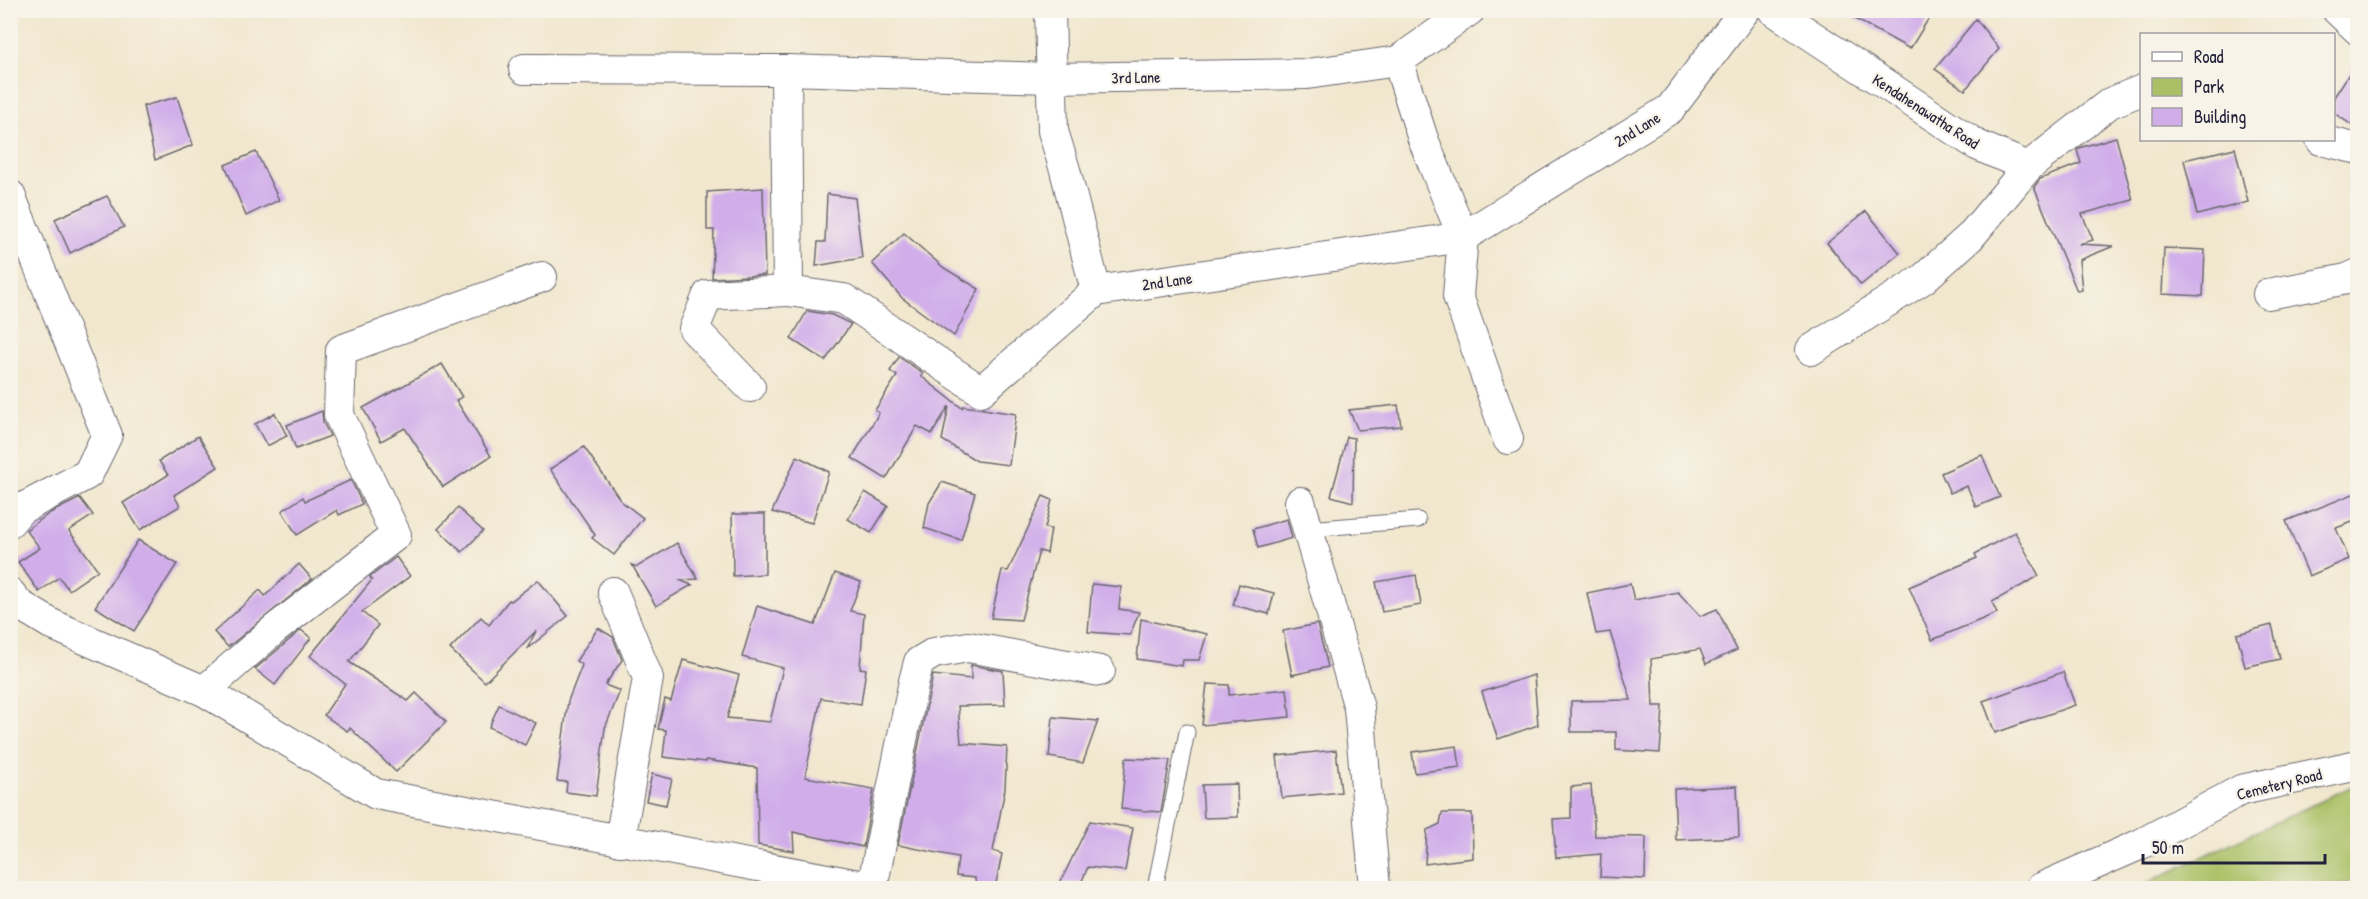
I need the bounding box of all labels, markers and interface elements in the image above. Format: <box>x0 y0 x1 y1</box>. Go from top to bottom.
legend <box>2140 33 2335 141</box>
text: Road <box>2194 44 2224 69</box>
street label: 3rd Lane <box>1111 66 1161 88</box>
street label: Kendahenawatha Road <box>1868 68 1984 154</box>
text: Park <box>2194 74 2225 99</box>
text: Building <box>2194 104 2246 129</box>
street label: 2nd Lane <box>1610 106 1665 152</box>
street label: 2nd Lane <box>1140 267 1194 295</box>
street label: Cemetery Road <box>2234 763 2324 805</box>
scale bar <box>2143 827 2324 865</box>
text: 50 m <box>2152 835 2184 860</box>

